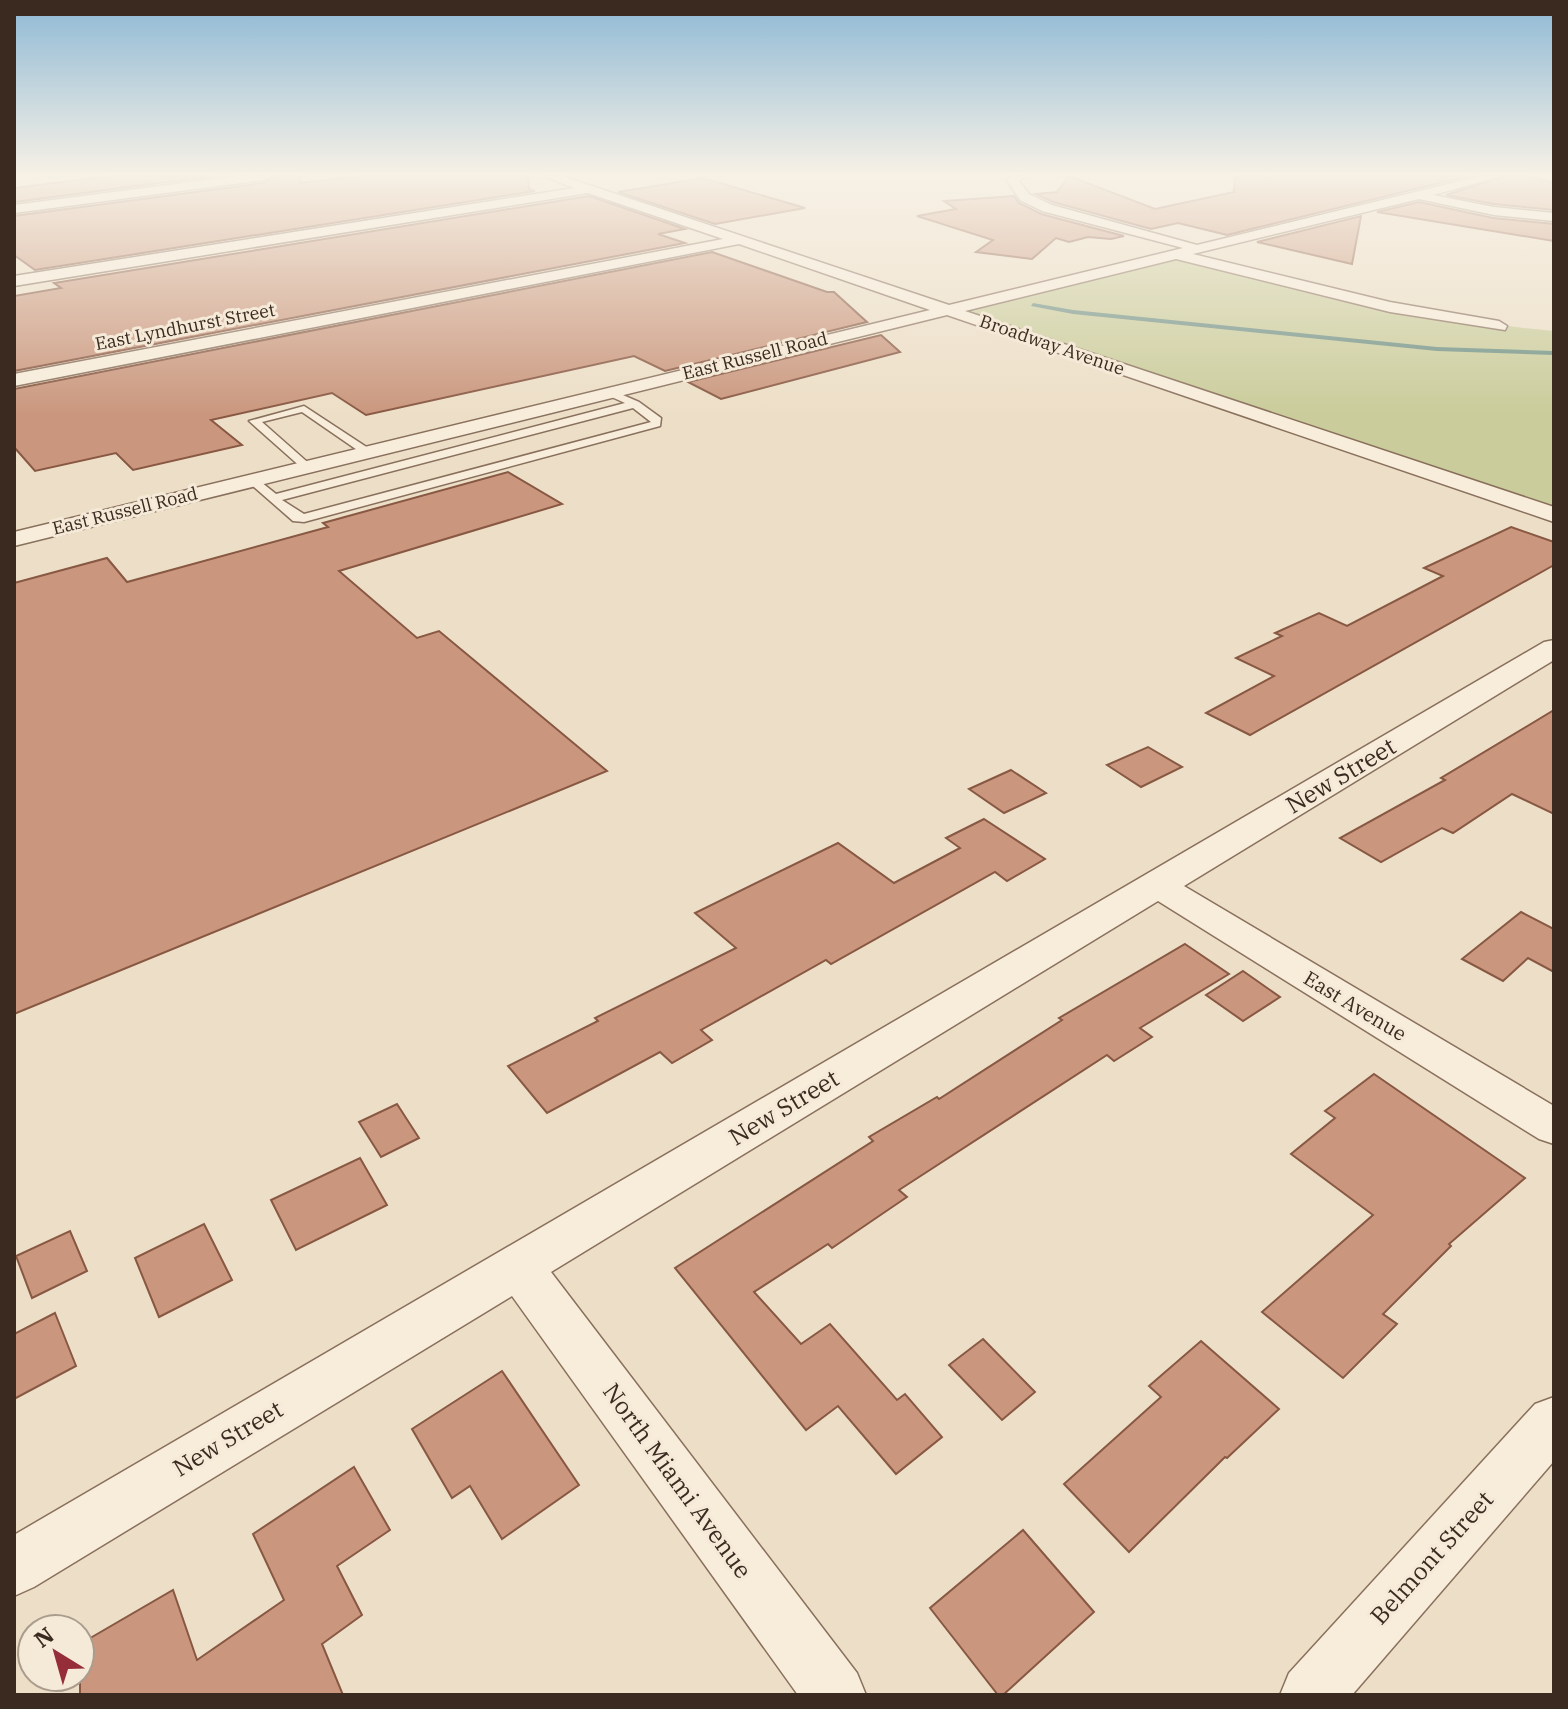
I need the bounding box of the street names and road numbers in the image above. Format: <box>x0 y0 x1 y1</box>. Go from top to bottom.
street label: East Lyndhurst Street <box>93 298 277 355</box>
street label: Broadway Avenue <box>977 309 1128 380</box>
street label: East Russell Road <box>680 326 830 385</box>
street label: East Russell Road <box>50 481 200 540</box>
street label: New Street <box>1280 730 1401 821</box>
street label: East Avenue <box>1299 964 1412 1047</box>
street label: New Street <box>723 1062 844 1153</box>
street label: North Miami Avenue <box>596 1376 760 1584</box>
street label: New Street <box>167 1393 288 1484</box>
street label: Belmont Street <box>1363 1484 1500 1631</box>

